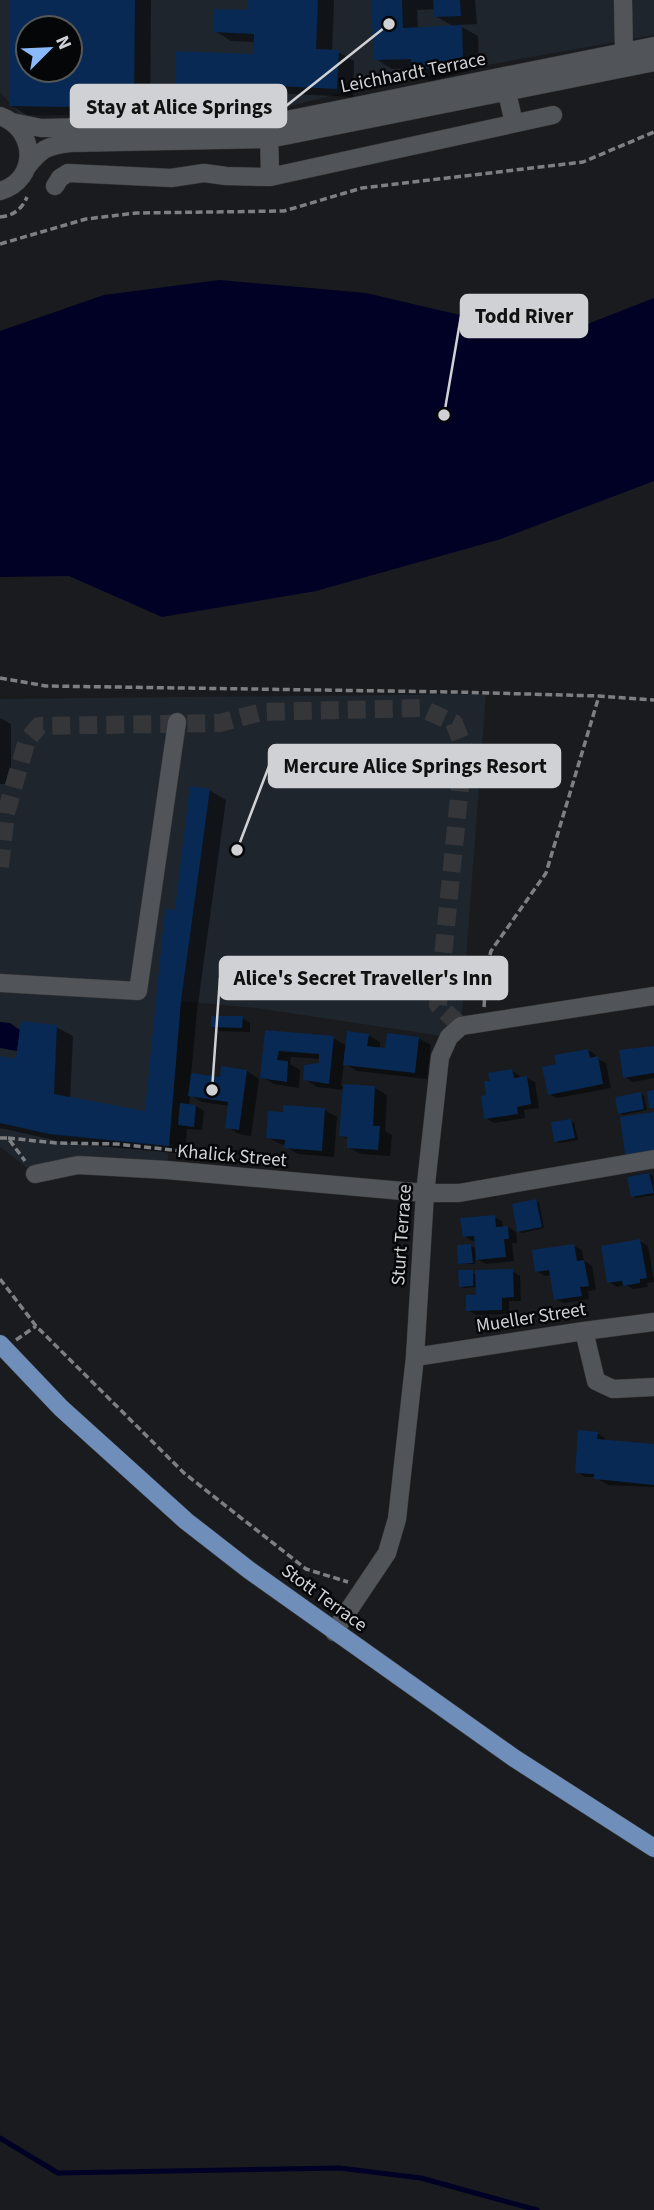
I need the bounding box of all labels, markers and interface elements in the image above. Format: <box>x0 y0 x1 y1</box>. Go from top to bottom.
north arrow <box>14 14 84 84</box>
text: N <box>48 31 78 54</box>
street label: Leichhardt Terrace <box>338 46 488 100</box>
callout: Stay at Alice Springs <box>71 85 286 127</box>
text: Stay at Alice Springs <box>86 92 272 122</box>
callout: Todd River <box>461 295 587 337</box>
text: Todd River <box>475 301 574 331</box>
callout: Mercure Alice Springs Resort <box>269 745 560 787</box>
text: Mercure Alice Springs Resort <box>283 751 547 781</box>
callout: Alice's Secret Traveller's Inn <box>220 957 507 999</box>
text: Alice's Secret Traveller's Inn <box>232 963 493 993</box>
street label: Khalick Street <box>176 1138 288 1174</box>
street label: Sturt Terrace <box>385 1183 419 1287</box>
street label: Mueller Street <box>474 1296 588 1340</box>
street label: Stott Terrace <box>275 1558 373 1638</box>

